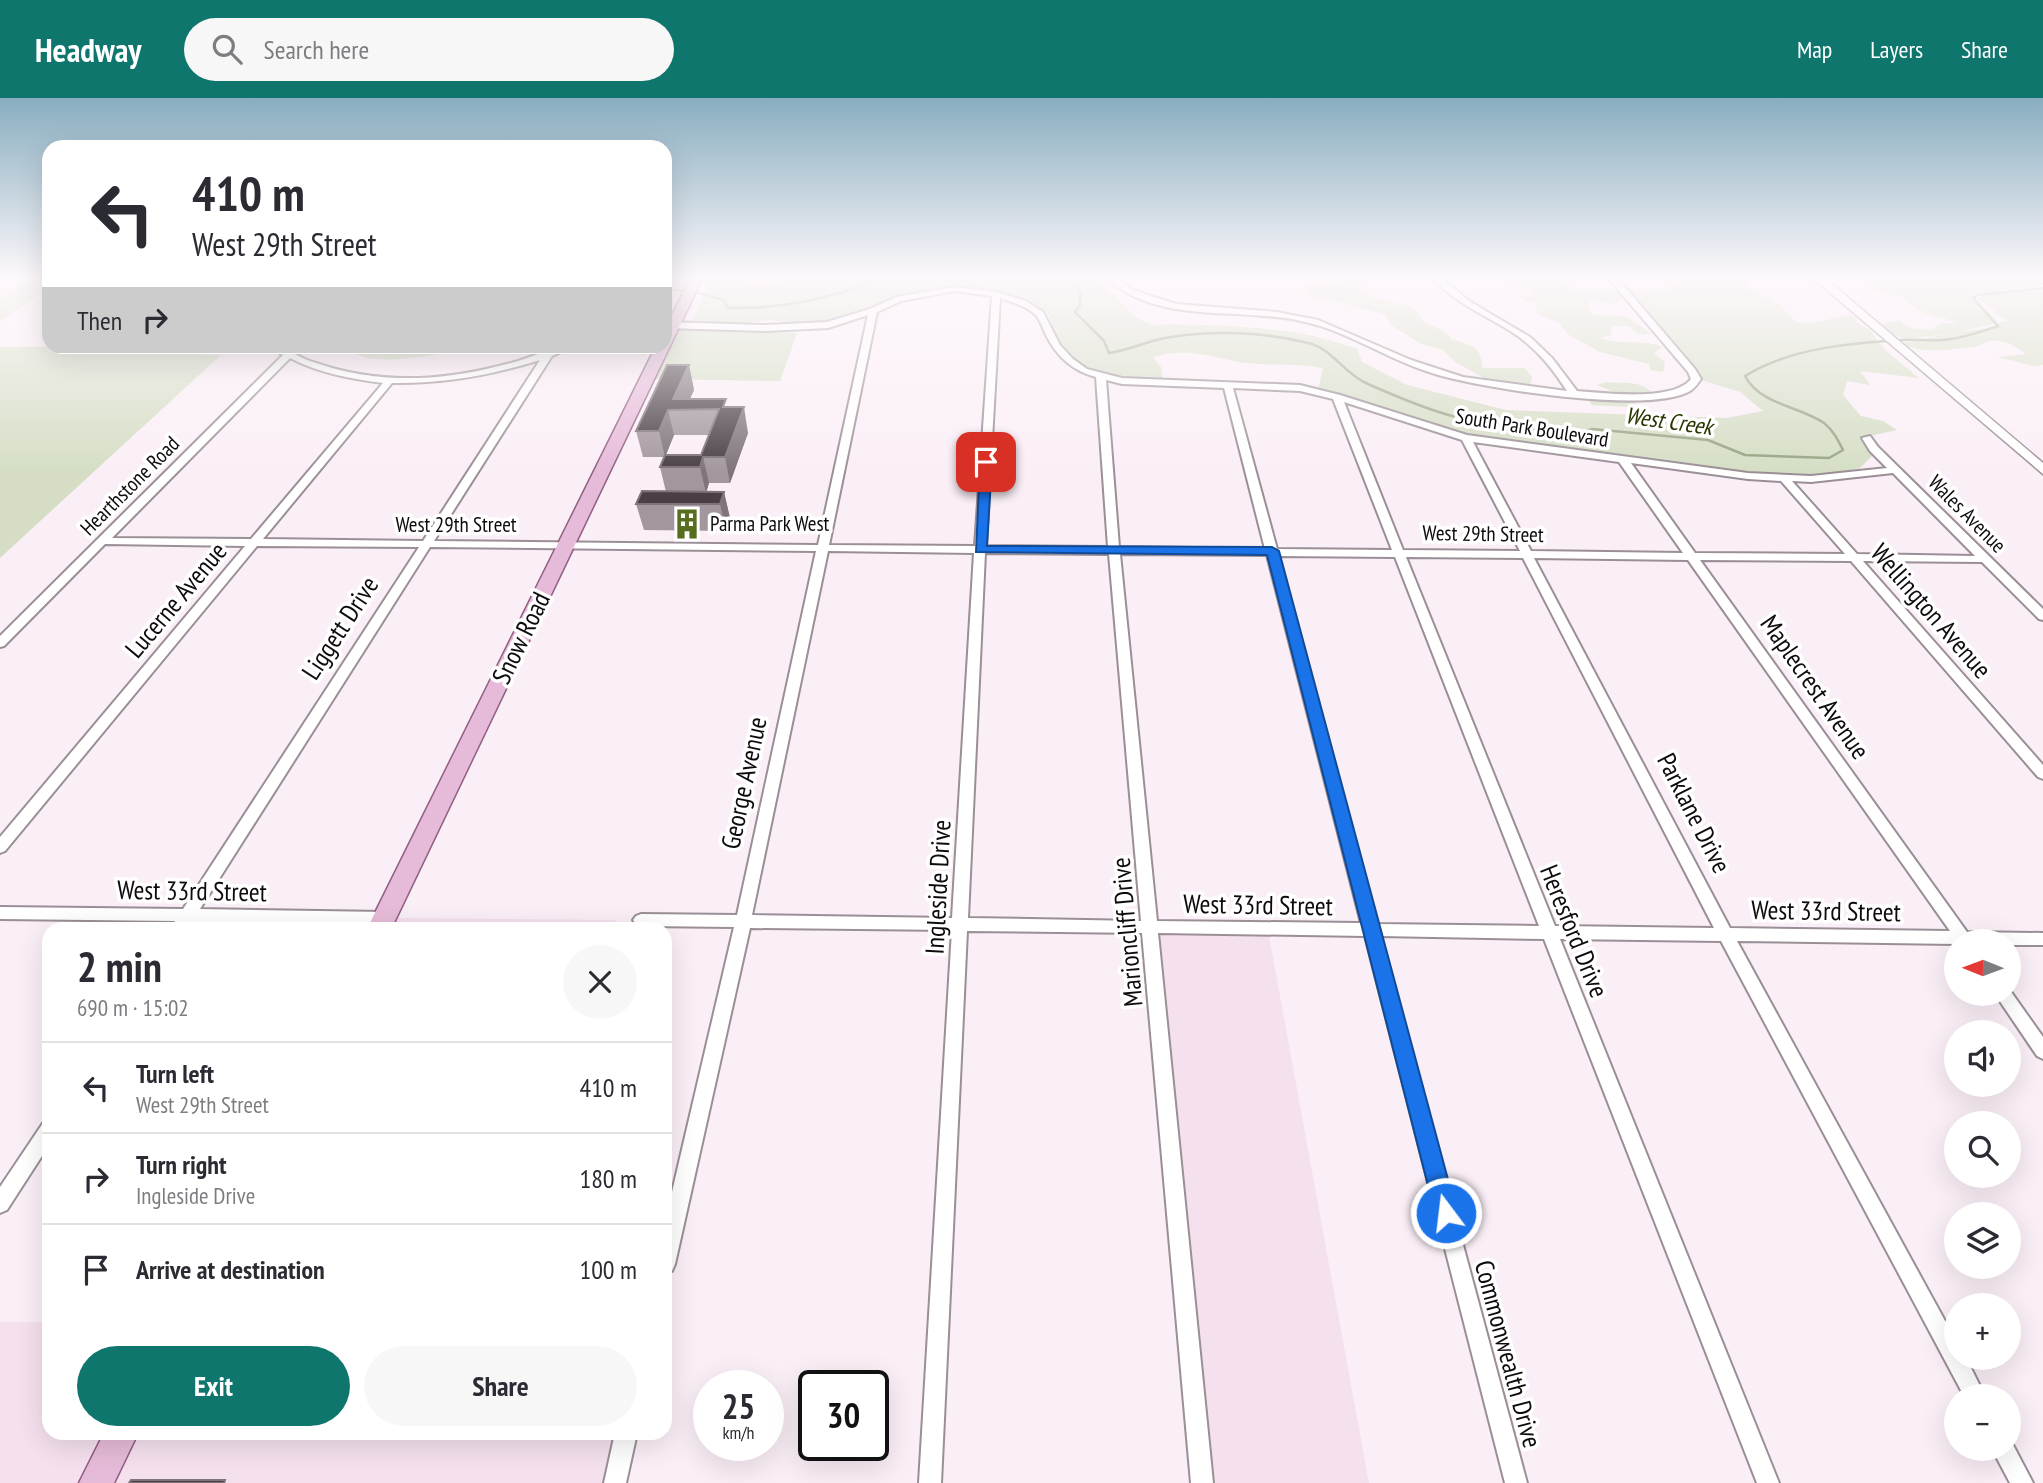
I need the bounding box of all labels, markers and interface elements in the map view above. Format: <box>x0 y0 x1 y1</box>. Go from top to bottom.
search box <box>184 18 674 81</box>
text: Headway <box>35 28 142 71</box>
icon: search <box>208 30 246 68</box>
text: Search here <box>264 33 369 66</box>
text: Map <box>1797 34 1832 65</box>
text: Layers <box>1870 34 1923 65</box>
text: Share <box>1961 34 2008 65</box>
text: 410 m <box>192 161 305 225</box>
icon: left <box>77 168 168 259</box>
text: West 29th Street <box>192 223 377 265</box>
icon: right <box>136 301 174 339</box>
text: Then <box>77 304 122 337</box>
water label: West Creek <box>1624 400 1717 441</box>
street label: South Park Boulevard <box>1454 402 1610 453</box>
street label: Hearthstone Road <box>74 430 185 541</box>
pin <box>956 432 1016 492</box>
icon: arrive <box>967 443 1005 481</box>
street label: Wales Avenue <box>1923 469 2012 558</box>
building icon: Parma Park West <box>670 507 704 541</box>
place label: Parma Park West <box>710 510 830 537</box>
street label: West 29th Street <box>395 511 517 538</box>
street label: West 29th Street <box>1422 519 1544 548</box>
street label: Lucerne Avenue <box>118 535 234 664</box>
street label: Wellington Avenue <box>1864 537 1999 685</box>
street label: Liggett Drive <box>294 570 385 686</box>
street label: Snow Road <box>484 586 557 689</box>
street label: Maplecrest Avenue <box>1754 608 1877 765</box>
street label: George Avenue <box>713 714 774 852</box>
street label: Parklane Drive <box>1650 747 1739 878</box>
street label: Ingleside Drive <box>917 819 958 955</box>
street label: Marioncliff Drive <box>1104 856 1149 1008</box>
street label: Heresford Drive <box>1533 860 1616 1002</box>
street label: West 33rd Street <box>117 873 267 908</box>
street label: West 33rd Street <box>1183 887 1333 922</box>
street label: West 33rd Street <box>1751 893 1901 928</box>
north arrow <box>1944 929 2021 1006</box>
map controls <box>1944 929 2021 1461</box>
text: 2 min <box>77 939 162 994</box>
button: close <box>563 945 637 1019</box>
text: 690 m · 15:02 <box>77 993 189 1022</box>
button: sound <box>1944 1020 2021 1097</box>
text: Turn left <box>136 1057 214 1090</box>
icon: left <box>77 1069 115 1107</box>
text: 410 m <box>579 1071 637 1104</box>
text: West 29th Street <box>136 1090 269 1119</box>
button: search <box>1944 1111 2021 1188</box>
text: Turn right <box>136 1148 227 1181</box>
icon: right <box>77 1160 115 1198</box>
text: 180 m <box>579 1162 637 1195</box>
position arrow <box>1409 1176 1483 1250</box>
text: Ingleside Drive <box>136 1181 255 1210</box>
button: layers <box>1944 1202 2021 1279</box>
icon: arrive <box>77 1251 115 1289</box>
text: Arrive at destination <box>136 1253 325 1286</box>
text: 100 m <box>579 1253 637 1286</box>
street label: Commonwealth Drive <box>1468 1257 1549 1451</box>
button: + <box>1944 1293 2021 1370</box>
button: Exit <box>77 1346 350 1426</box>
button: Share <box>364 1346 637 1426</box>
speed limit sign: 30 <box>798 1370 889 1461</box>
text: 25 <box>722 1383 755 1429</box>
button: − <box>1944 1384 2021 1461</box>
text: km/h <box>723 1421 754 1444</box>

